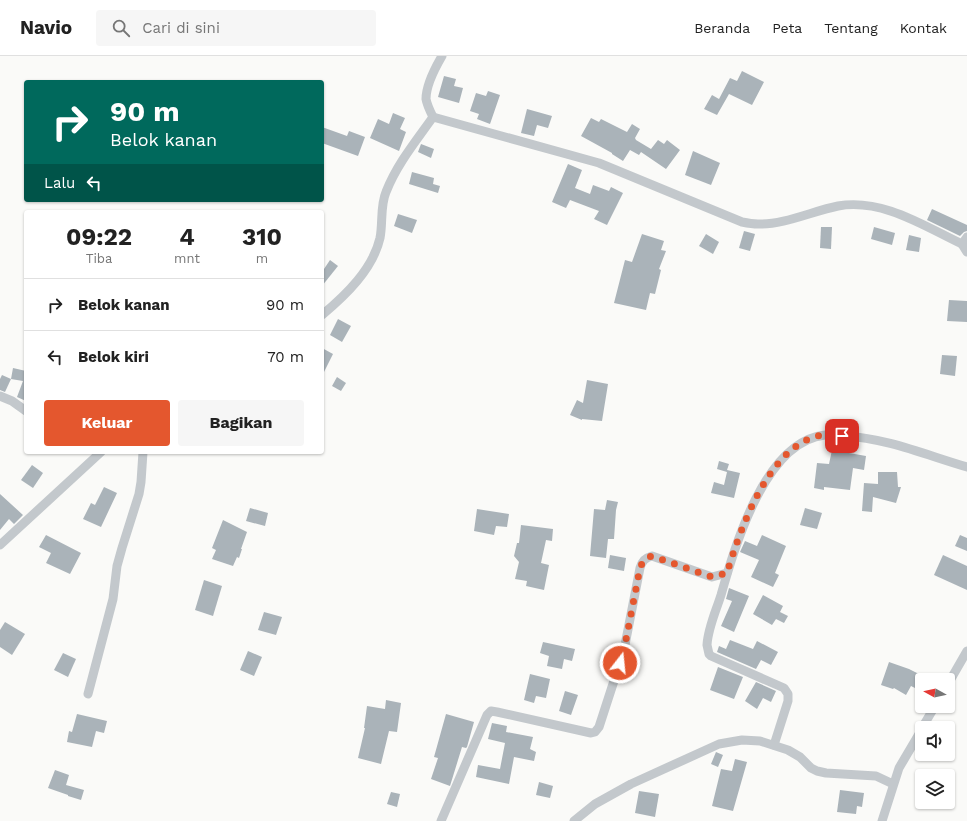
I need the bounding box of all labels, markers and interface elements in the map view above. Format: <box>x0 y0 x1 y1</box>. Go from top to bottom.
search box <box>96 10 376 46</box>
text: Navio <box>20 16 72 39</box>
icon: search <box>110 17 132 39</box>
text: Cari di sini <box>142 19 220 37</box>
text: Beranda <box>694 20 750 36</box>
text: Peta <box>772 20 802 36</box>
text: Tentang <box>824 20 878 36</box>
text: Kontak <box>900 20 947 36</box>
text: 90 m <box>110 95 180 128</box>
icon: right <box>44 96 96 148</box>
text: Belok kanan <box>110 129 217 150</box>
icon: left <box>83 172 105 194</box>
text: Lalu <box>44 174 75 192</box>
text: 09:22 <box>66 223 132 251</box>
text: 4 <box>179 223 195 251</box>
text: 310 <box>242 223 282 251</box>
text: Tiba <box>86 251 112 266</box>
text: mnt <box>174 251 200 266</box>
text: m <box>256 251 268 266</box>
icon: right <box>44 294 66 316</box>
text: Belok kanan <box>78 296 169 314</box>
text: 90 m <box>266 296 304 314</box>
icon: left <box>44 346 66 368</box>
text: Belok kiri <box>78 348 149 366</box>
text: 70 m <box>267 348 304 366</box>
button: Keluar <box>44 400 170 446</box>
button: Bagikan <box>178 400 304 446</box>
pin <box>825 419 859 453</box>
icon: arrive <box>831 425 853 447</box>
position arrow <box>599 642 641 684</box>
north arrow <box>915 673 955 713</box>
map controls <box>915 673 955 809</box>
button: sound <box>915 721 955 761</box>
button: layers <box>915 769 955 809</box>

